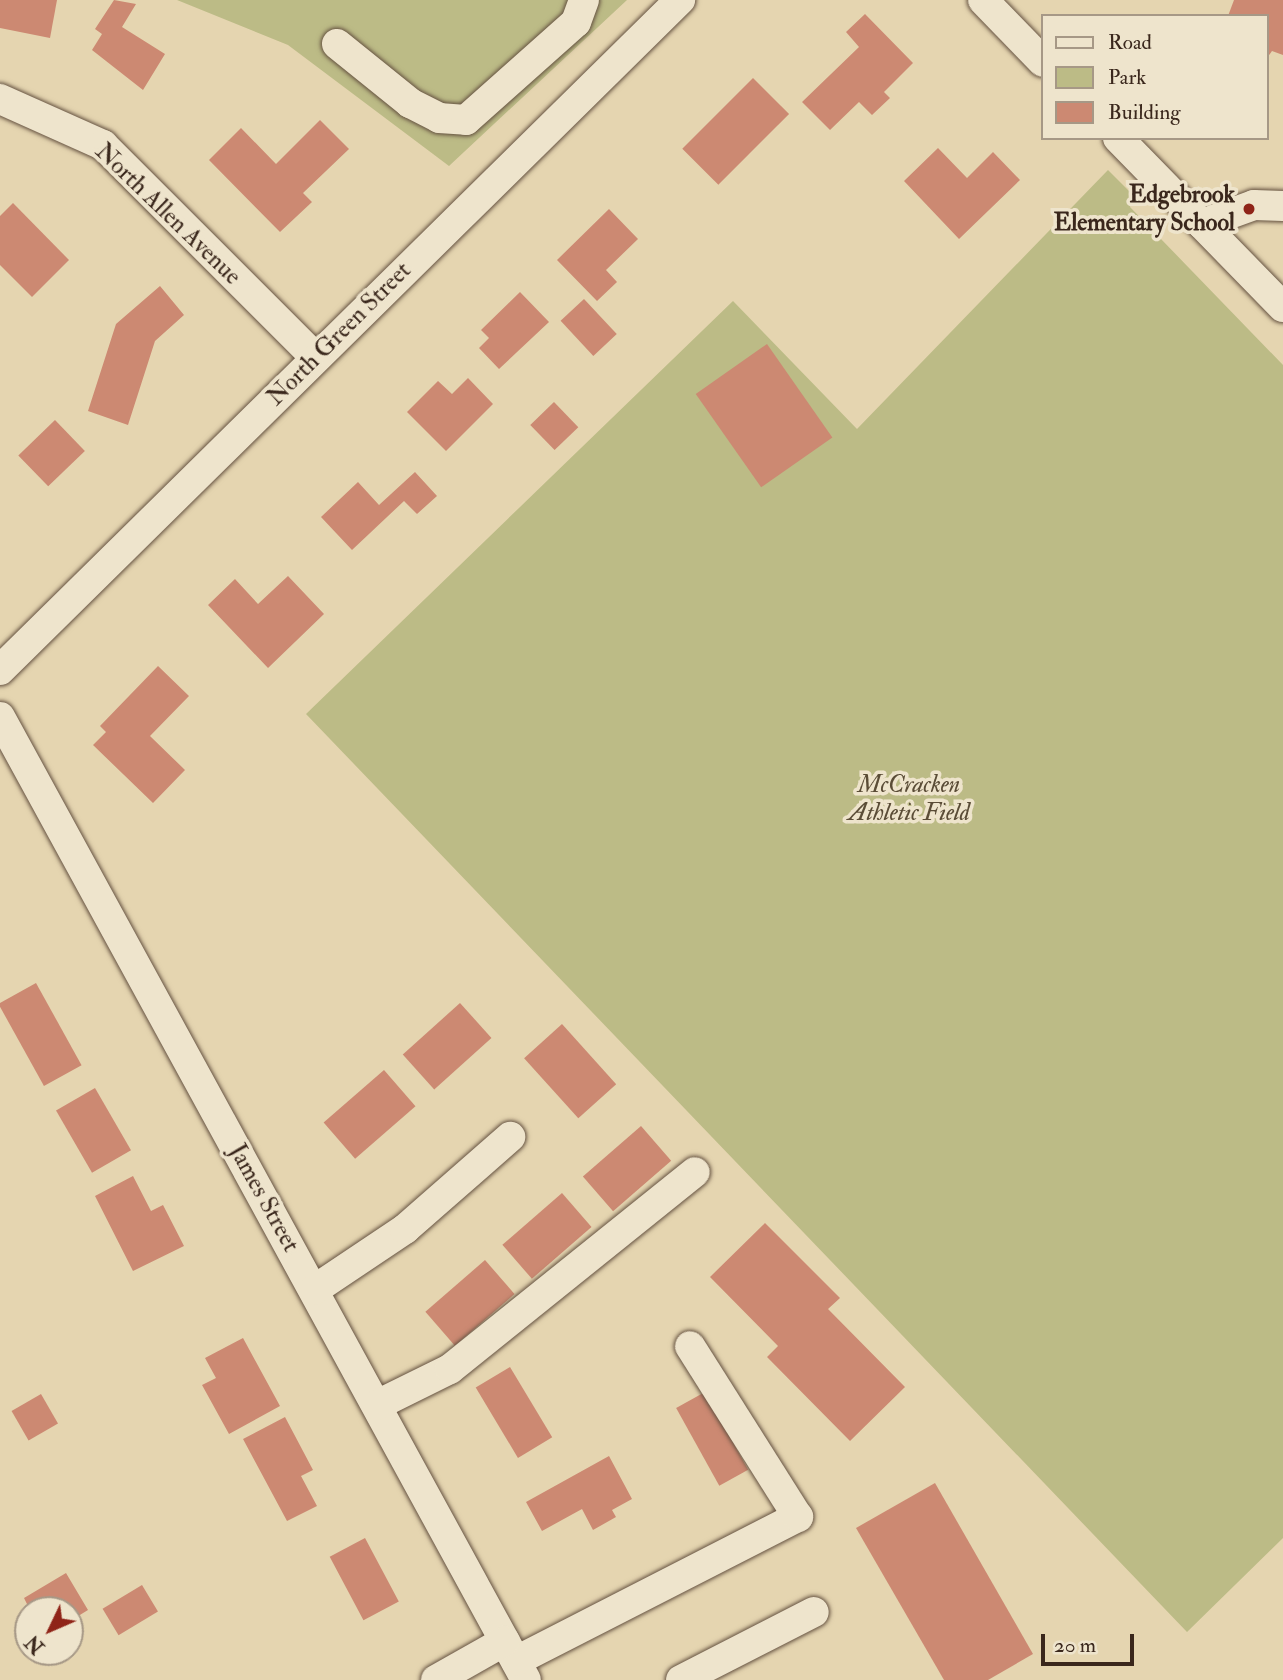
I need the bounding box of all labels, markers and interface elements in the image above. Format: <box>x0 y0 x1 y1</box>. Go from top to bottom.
legend <box>1042 14 1269 140</box>
text: Road <box>1108 29 1152 56</box>
text: Park <box>1108 64 1146 91</box>
text: Building <box>1108 99 1181 126</box>
street label: North Allen Avenue <box>89 137 247 291</box>
place label: Edgebrook Elementary School <box>1054 181 1235 237</box>
marker: Edgebrook Elementary School <box>1241 201 1257 217</box>
street label: North Green Street <box>261 256 417 412</box>
park label: McCracken Athletic Field <box>848 771 970 827</box>
street label: James Street <box>223 1139 305 1257</box>
north arrow <box>14 1596 84 1666</box>
scale bar <box>1045 1620 1138 1664</box>
text: N <box>21 1630 50 1659</box>
text: 20 m <box>1054 1632 1096 1659</box>

